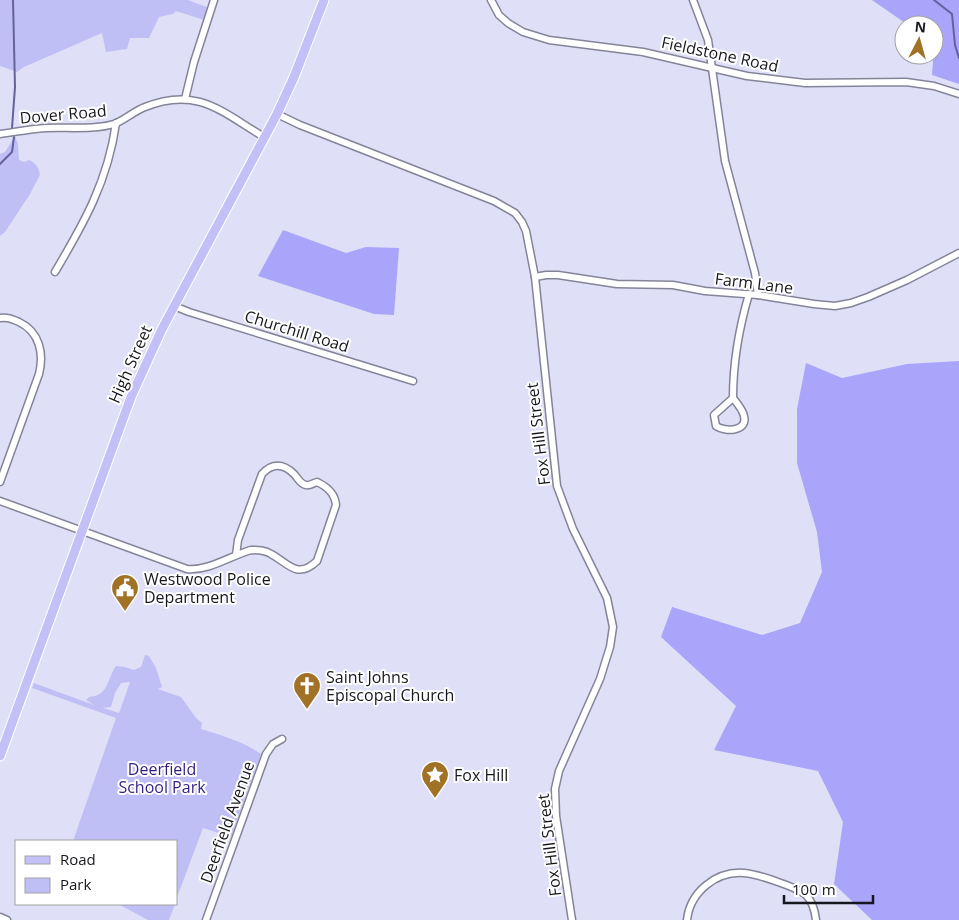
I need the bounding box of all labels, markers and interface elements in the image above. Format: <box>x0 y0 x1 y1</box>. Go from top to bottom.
north arrow <box>894 15 944 65</box>
text: N <box>914 17 927 37</box>
street label: Fieldstone Road <box>659 31 781 77</box>
street label: Dover Road <box>19 99 107 129</box>
street label: Farm Lane <box>714 267 794 299</box>
street label: Churchill Road <box>242 305 352 357</box>
street label: High Street <box>103 321 157 406</box>
street label: Fox Hill Street <box>521 381 555 487</box>
place label: Westwood Police Department <box>144 568 271 608</box>
public building icon: Westwood Police Department <box>110 573 140 612</box>
place label: Saint Johns Episcopal Church <box>326 666 454 706</box>
church icon: Saint Johns Episcopal Church <box>292 671 322 710</box>
park label: Deerfield School Park <box>118 758 206 798</box>
street label: Deerfield Avenue <box>195 758 259 886</box>
place icon: Fox Hill <box>420 760 450 799</box>
place label: Fox Hill <box>454 764 508 786</box>
street label: Fox Hill Street <box>532 792 566 898</box>
legend <box>15 840 178 905</box>
text: Road <box>60 849 96 869</box>
scale bar <box>784 872 873 904</box>
text: Park <box>60 874 91 894</box>
text: 100 m <box>792 879 836 899</box>

